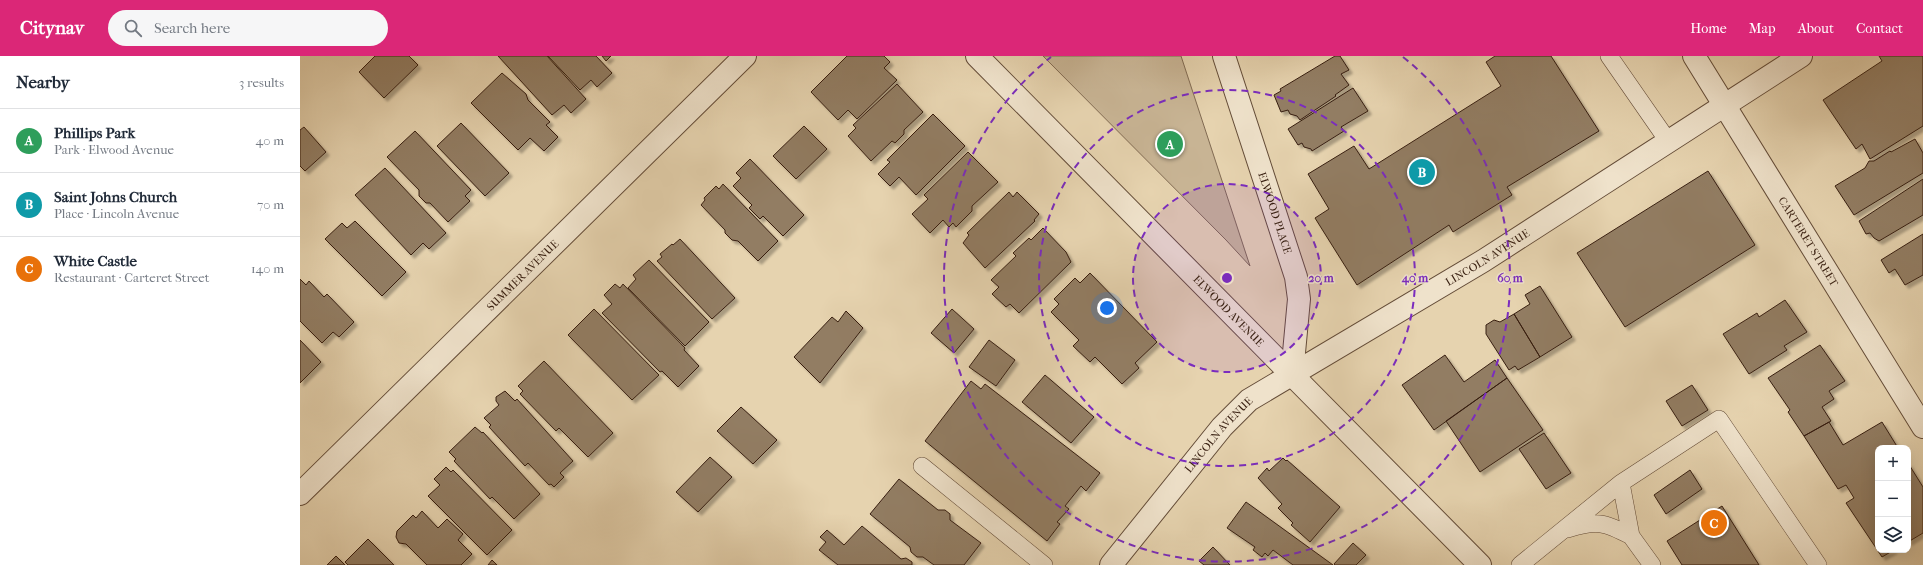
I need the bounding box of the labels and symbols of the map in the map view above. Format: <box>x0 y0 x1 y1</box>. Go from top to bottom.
pin: A <box>1157 129 1183 159</box>
pin: B <box>1409 157 1435 187</box>
street label: ELWOOD PLACE <box>1256 170 1295 256</box>
street label: CARTERET STREET <box>1776 194 1841 289</box>
street label: LINCOLN AVENUE <box>1443 226 1532 288</box>
street label: SUMMER AVENUE <box>484 237 561 313</box>
centre of rings <box>1220 271 1234 285</box>
text: 20 m <box>1308 271 1335 285</box>
text: 40 m <box>1401 271 1429 286</box>
text: 60 m <box>1497 271 1524 285</box>
street label: ELWOOD AVENUE <box>1191 272 1267 349</box>
your location <box>1097 298 1117 318</box>
street label: LINCOLN AVENUE <box>1182 394 1255 475</box>
pin: C <box>1701 508 1727 538</box>

